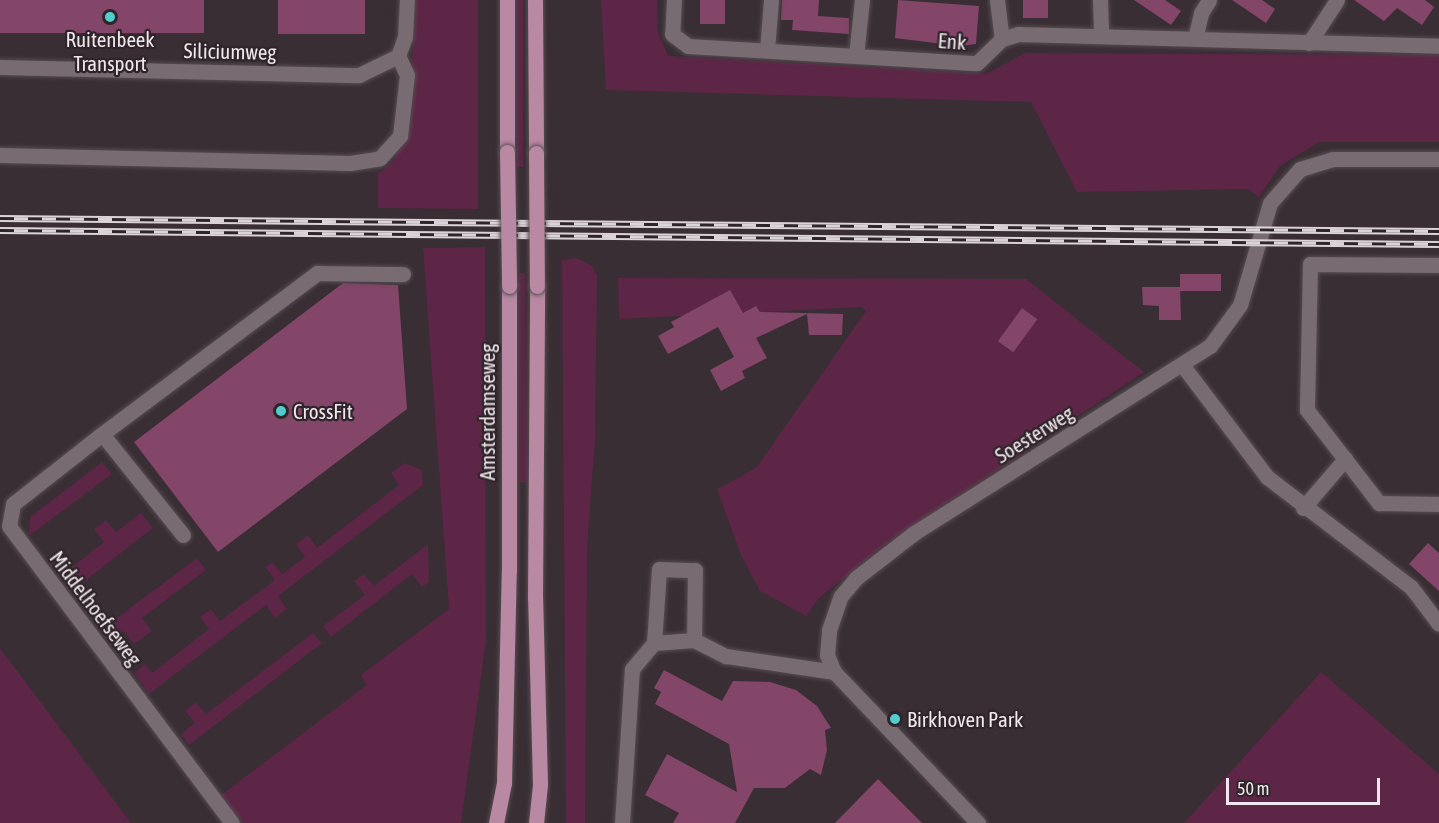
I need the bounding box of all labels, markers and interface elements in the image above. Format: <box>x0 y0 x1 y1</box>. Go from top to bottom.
marker: Ruitenbeek Transport <box>103 10 117 24</box>
place label: Ruitenbeek Transport <box>65 26 155 76</box>
street label: Enk <box>937 27 967 55</box>
street label: Siliciumweg <box>183 38 277 64</box>
street label: Amsterdamseweg <box>474 344 500 480</box>
place label: CrossFit <box>293 398 353 424</box>
street label: Soesterweg <box>990 400 1078 468</box>
marker: CrossFit <box>274 404 288 418</box>
street label: Middelhoefseweg <box>45 546 147 670</box>
place label: Birkhoven Park <box>907 706 1023 732</box>
marker: Birkhoven Park <box>888 712 902 726</box>
scale bar <box>1229 766 1384 804</box>
text: 50 m <box>1237 778 1269 799</box>

